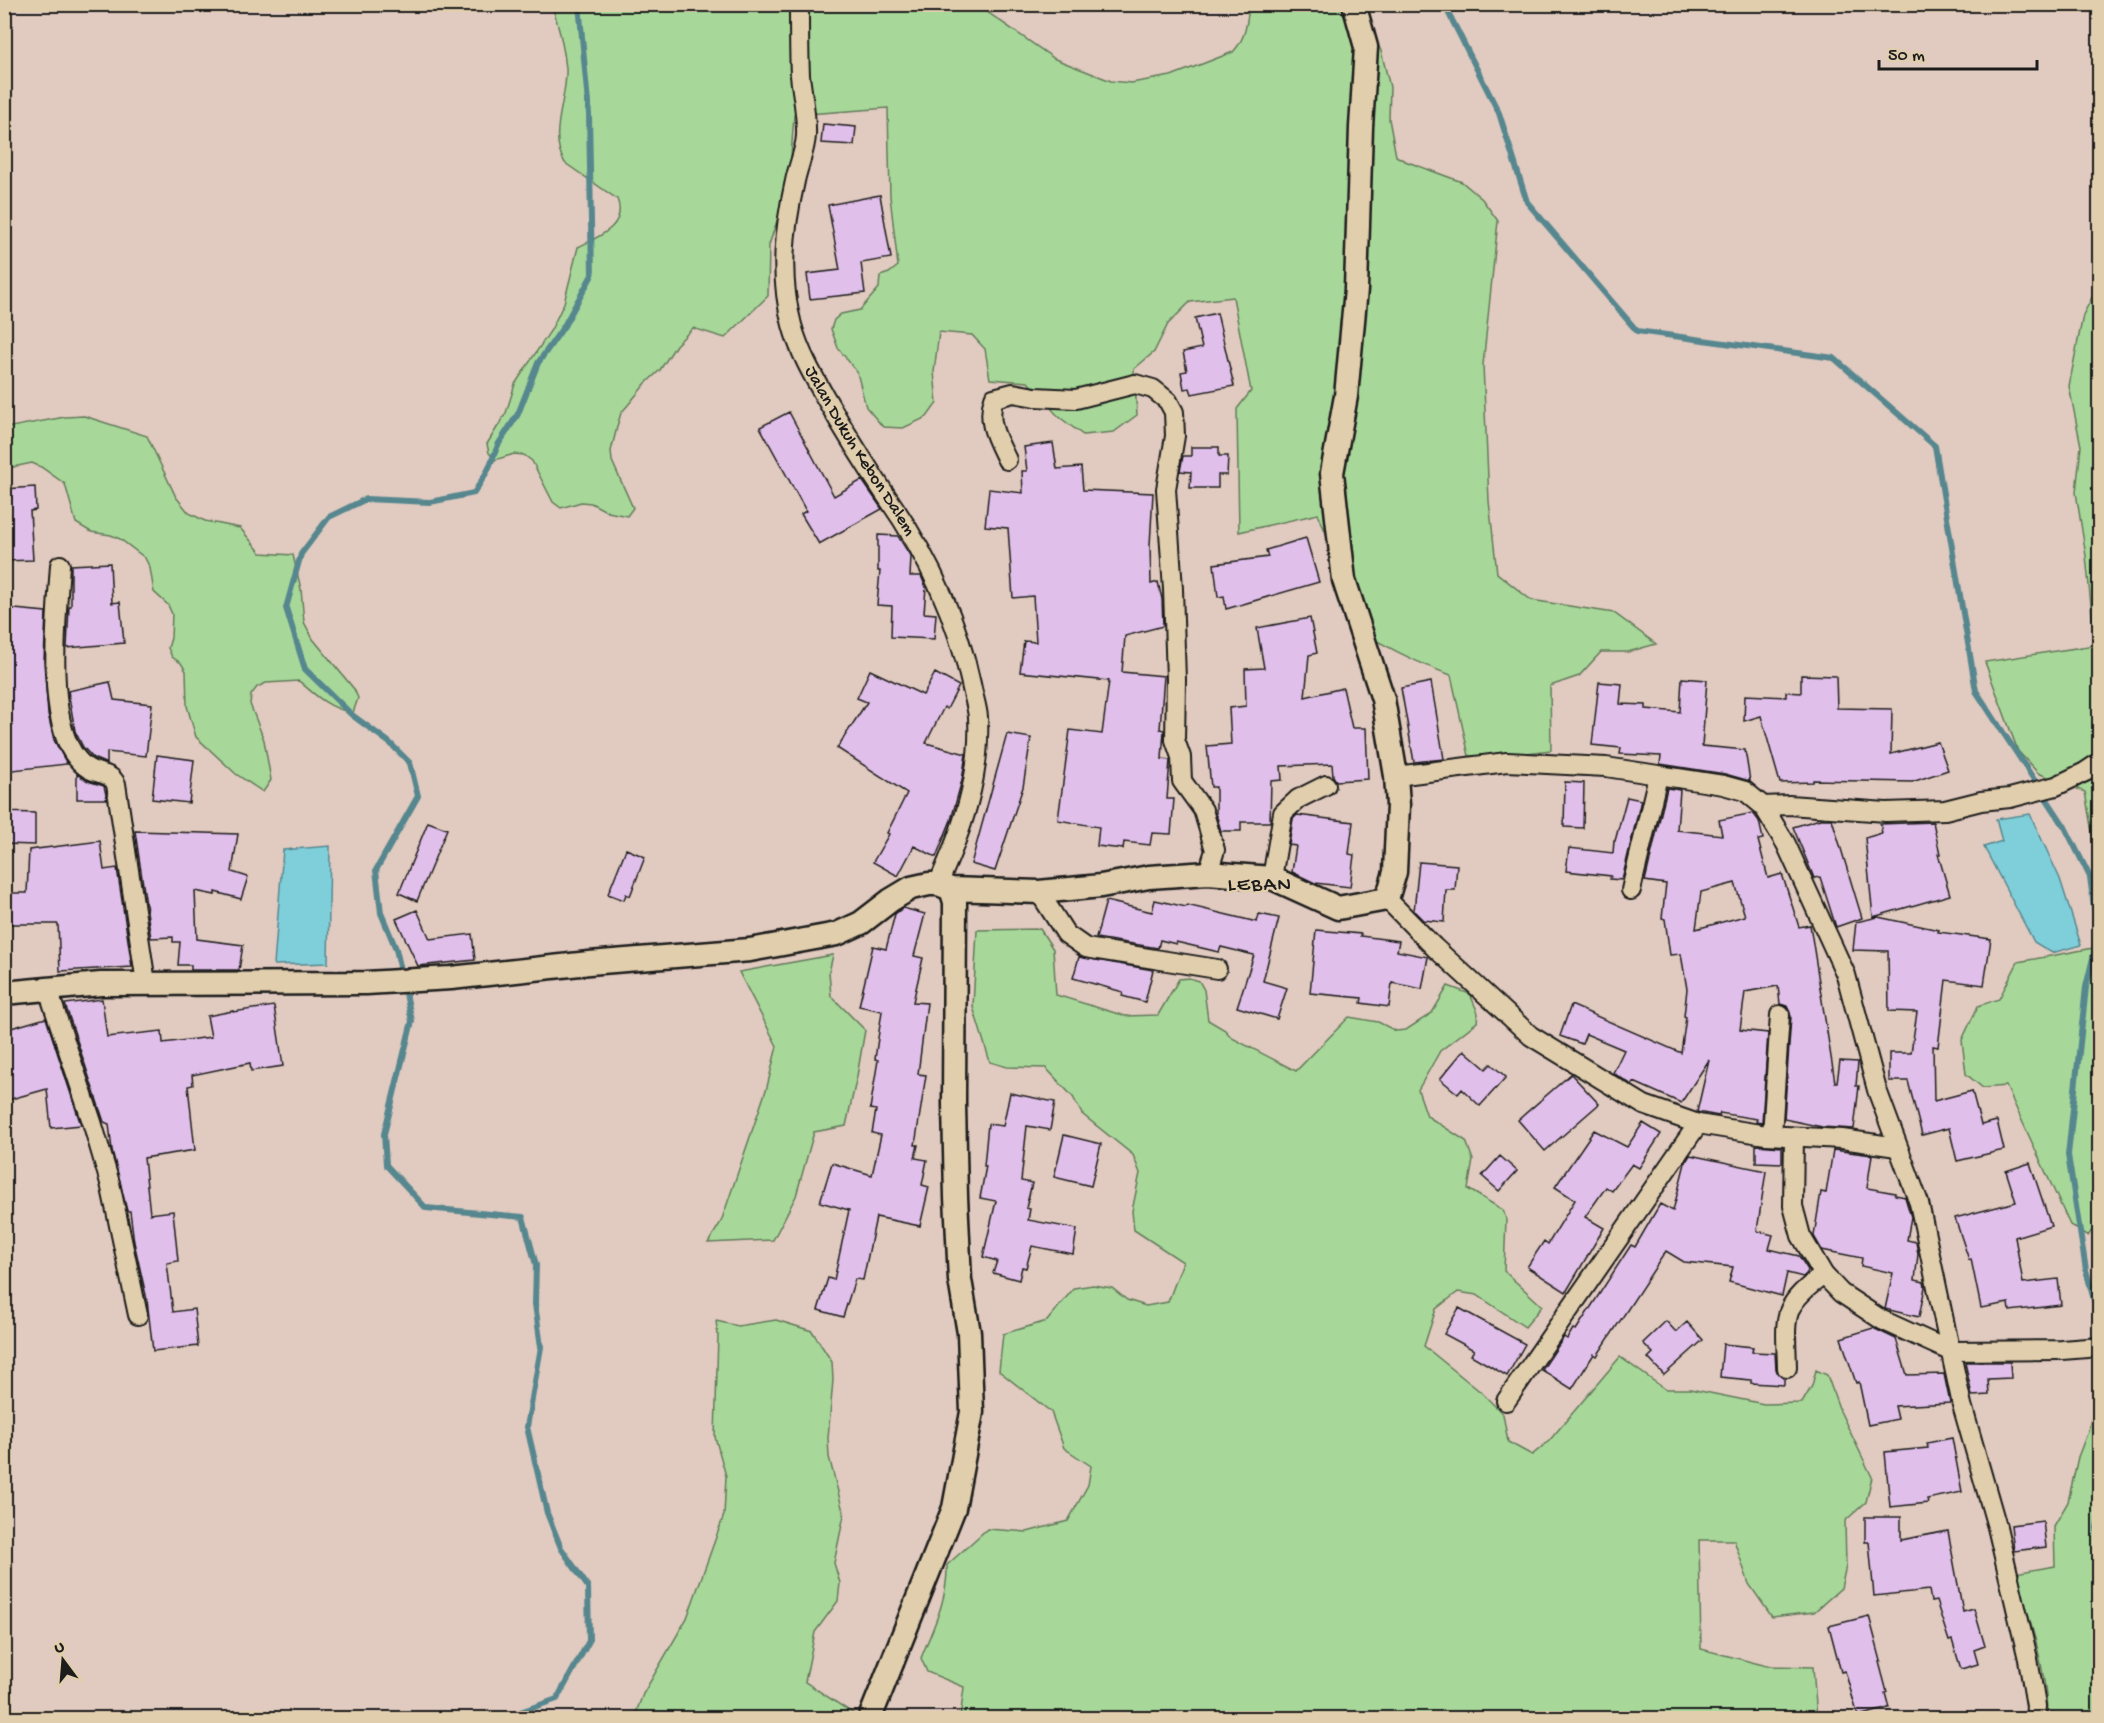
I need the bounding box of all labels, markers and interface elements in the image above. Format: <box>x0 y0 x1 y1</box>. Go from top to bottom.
scale bar <box>1879 33 2036 71</box>
text: 50 m <box>1888 46 1925 67</box>
street label: Jalan Dukuh Kebon Dalem <box>800 363 920 540</box>
district label: LEBAN <box>1227 874 1293 899</box>
north arrow <box>33 1630 93 1690</box>
text: U <box>53 1638 68 1659</box>

